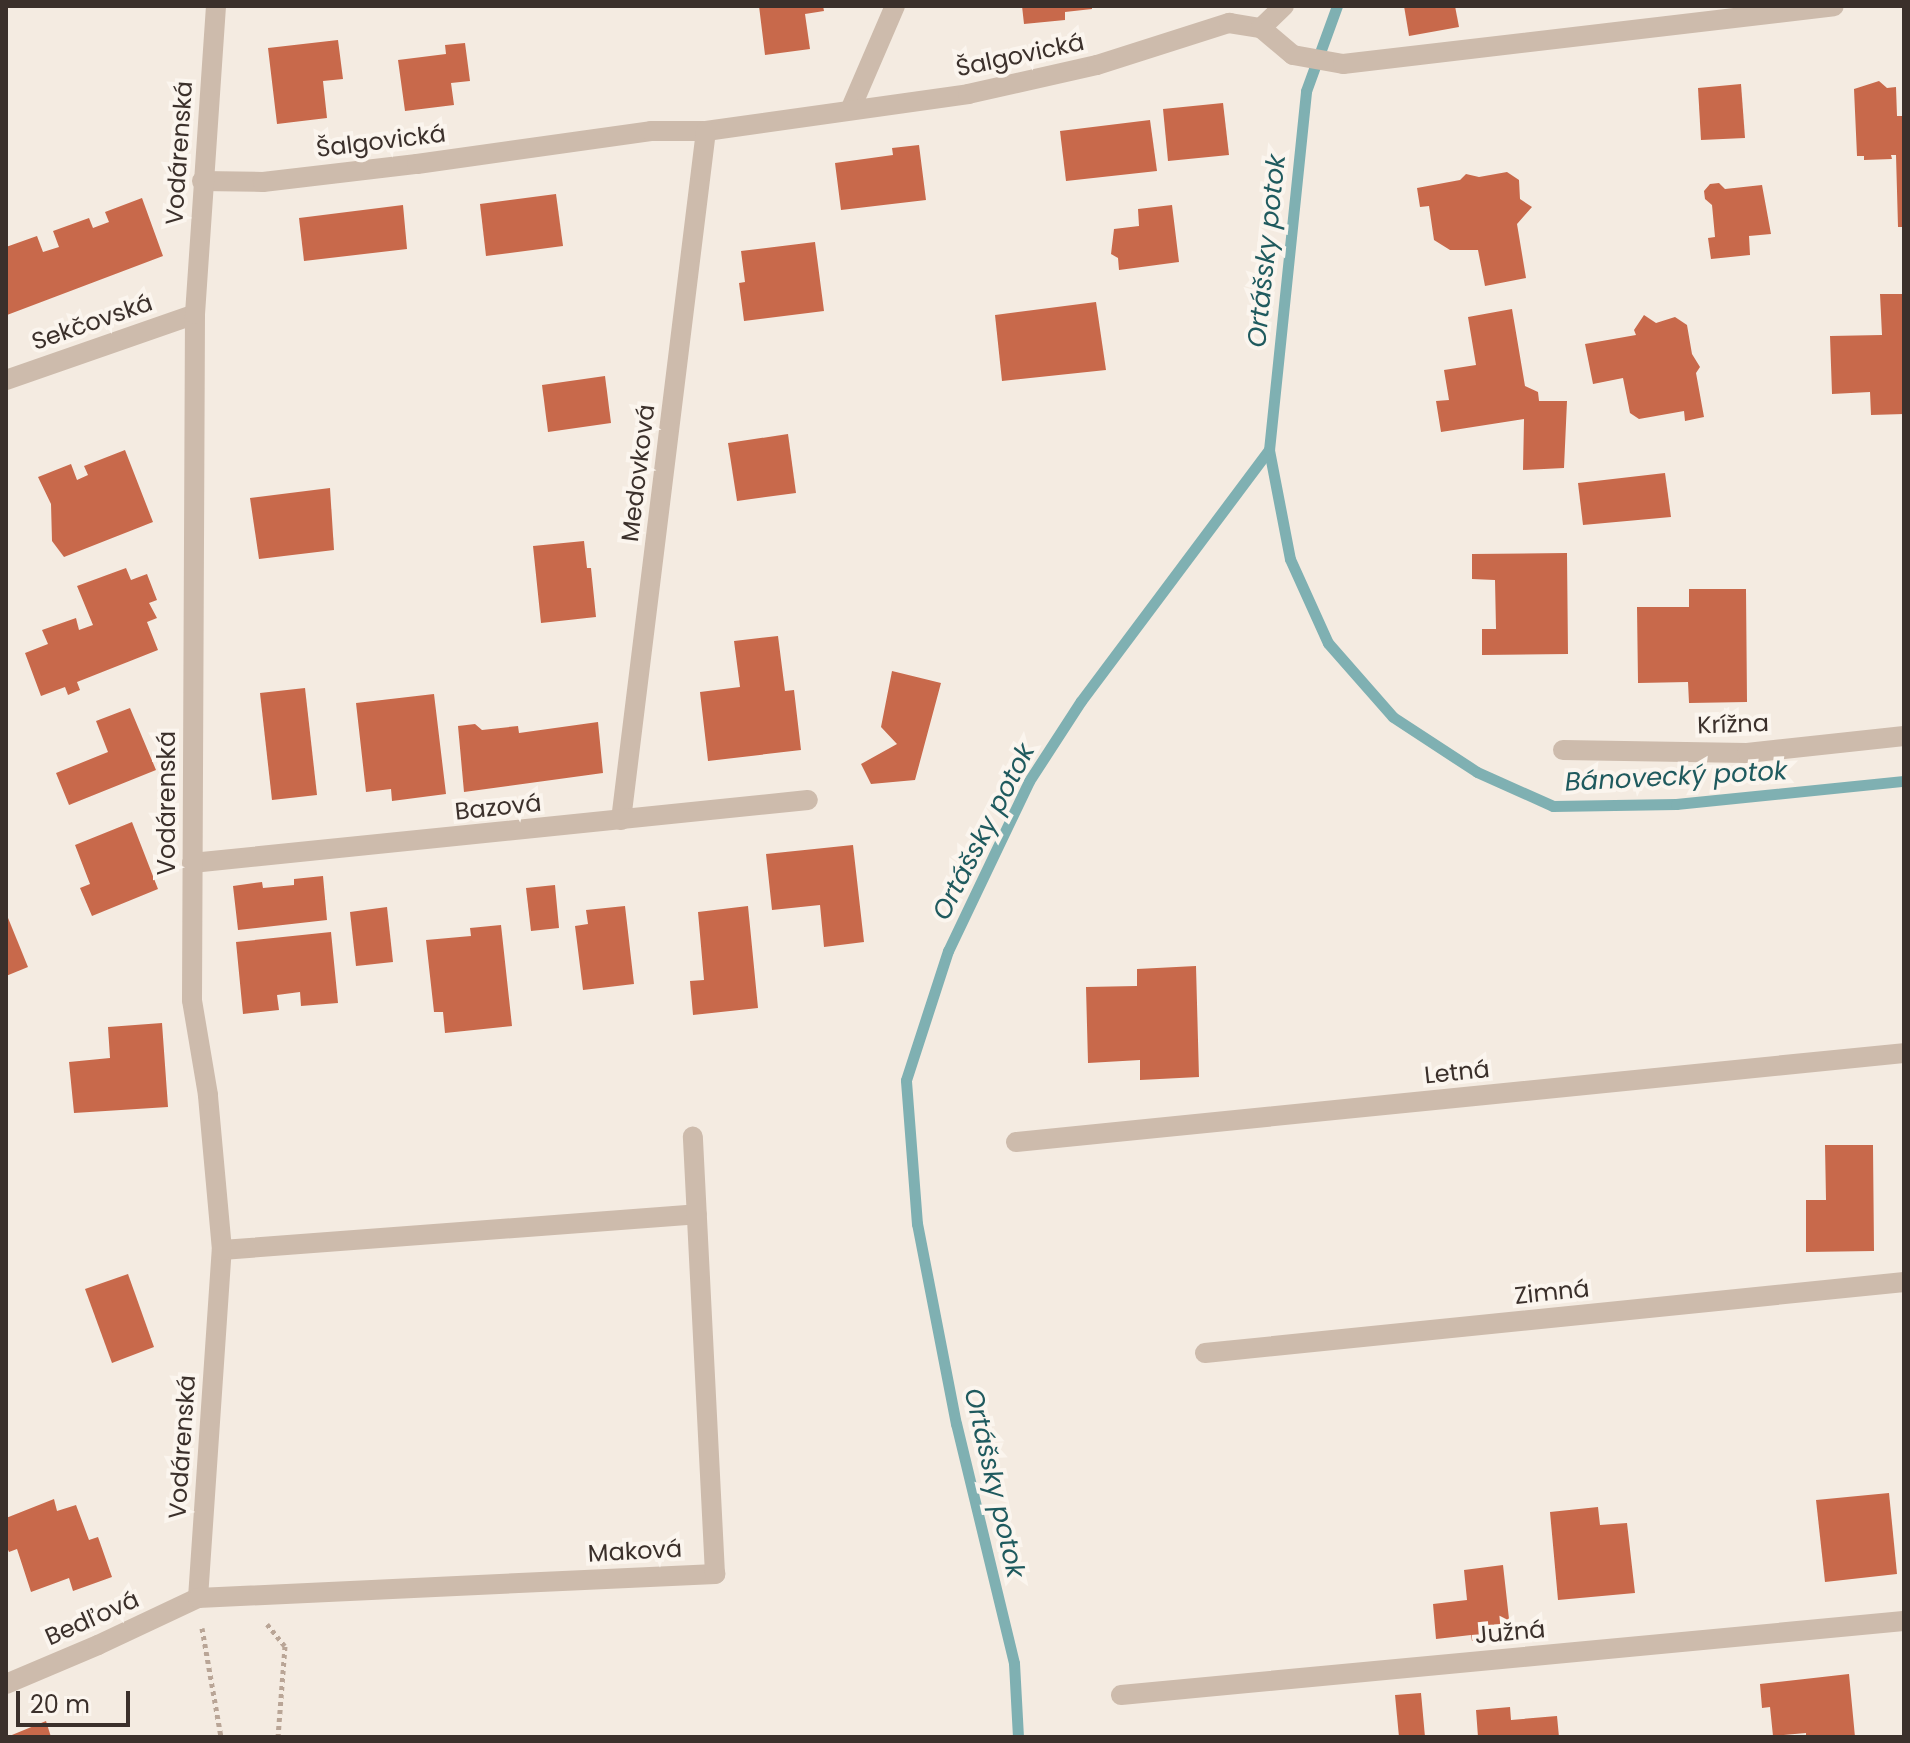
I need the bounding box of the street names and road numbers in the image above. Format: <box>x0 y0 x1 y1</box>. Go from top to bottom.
street label: Šalgovická <box>953 27 1087 83</box>
street label: Vodárenská <box>160 80 198 226</box>
street label: Šalgovická <box>315 119 447 163</box>
street label: Sekčovská <box>28 288 156 356</box>
street label: Medovková <box>615 403 661 543</box>
street label: Krížna <box>1697 708 1769 740</box>
street label: Vodárenská <box>153 731 181 875</box>
street label: Bazová <box>453 788 543 826</box>
street label: Letná <box>1423 1054 1491 1090</box>
street label: Zimná <box>1513 1274 1591 1310</box>
street label: Vodárenská <box>163 1374 201 1520</box>
street label: Maková <box>587 1534 683 1568</box>
street label: Bedľová <box>41 1585 143 1651</box>
street label: Južná <box>1474 1615 1546 1649</box>

